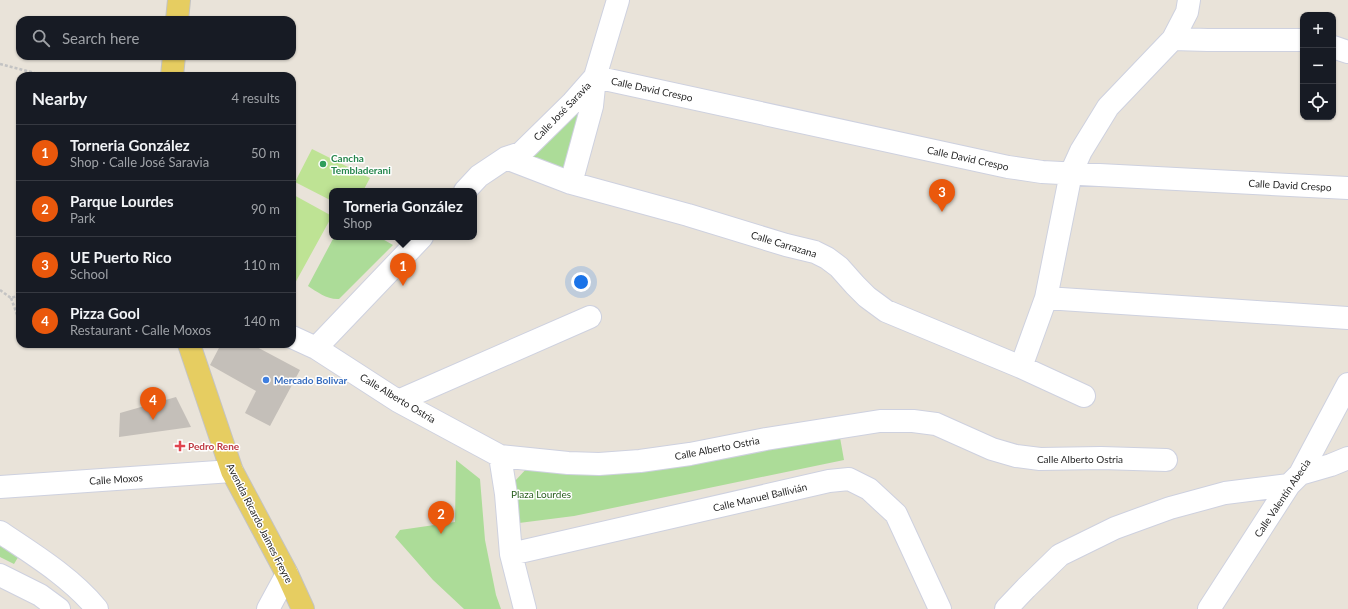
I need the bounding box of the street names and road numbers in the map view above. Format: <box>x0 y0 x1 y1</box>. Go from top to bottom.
street label: Calle David Crespo <box>610 74 694 104</box>
street label: Calle José Saravia <box>531 79 593 143</box>
street label: Calle David Crespo <box>926 143 1010 173</box>
street label: Calle David Crespo <box>1248 177 1332 193</box>
street label: Calle Carrazana <box>750 228 818 260</box>
street label: Calle Alberto Ostria <box>358 371 438 425</box>
street label: Calle Alberto Ostria <box>674 434 760 462</box>
street label: Calle Alberto Ostria <box>1037 453 1123 465</box>
street label: Calle Valentín Abecia <box>1251 457 1313 539</box>
street label: Avenida Ricardo Jaimes Freyre <box>225 461 295 585</box>
street label: Calle Moxos <box>89 471 143 487</box>
street label: Calle Manuel Ballivián <box>712 480 808 514</box>

